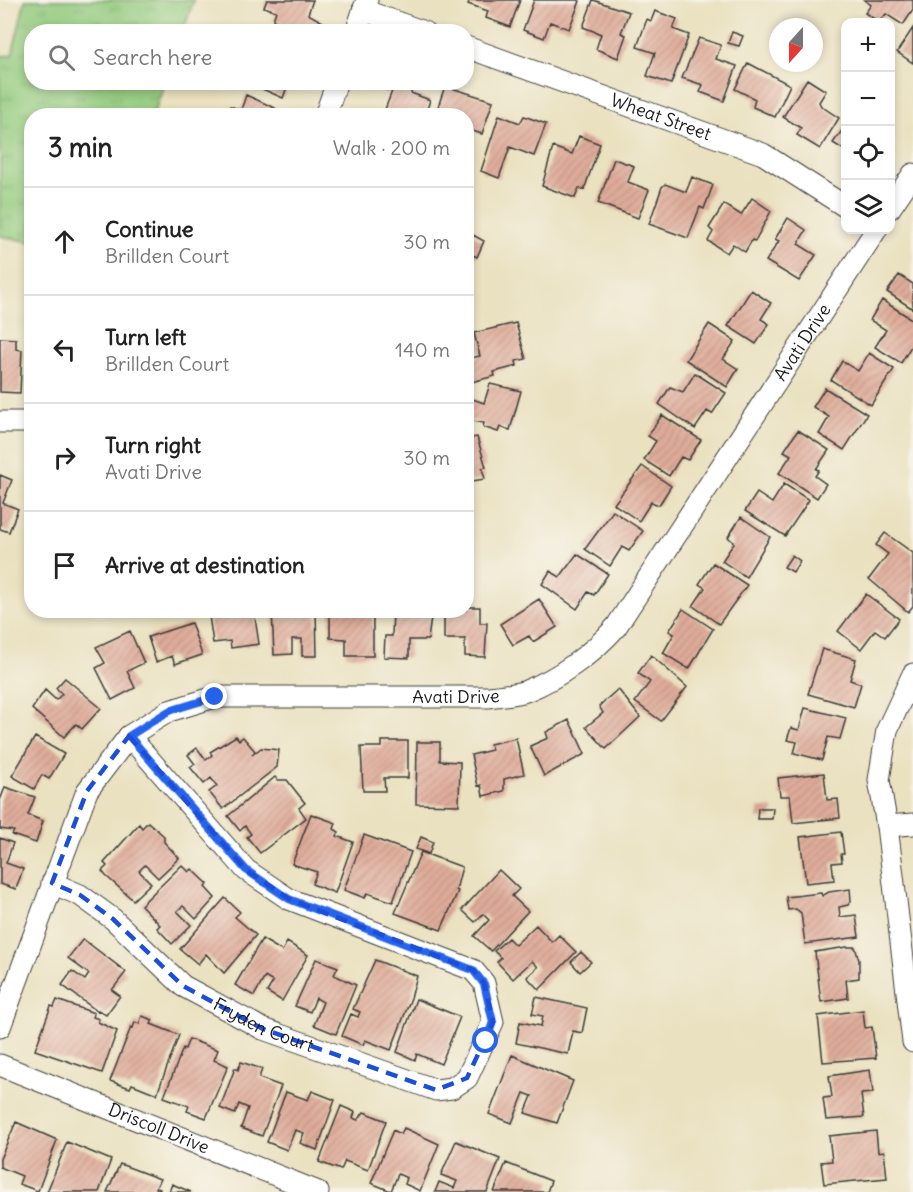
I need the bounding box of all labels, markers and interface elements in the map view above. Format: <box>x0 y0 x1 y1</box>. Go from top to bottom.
north arrow <box>769 18 823 72</box>
map controls <box>841 18 895 234</box>
button: + <box>841 18 895 72</box>
search box <box>24 24 474 90</box>
icon: search <box>45 41 78 74</box>
text: Search here <box>93 43 212 71</box>
button: − <box>841 72 895 126</box>
street label: Wheat Street <box>608 88 714 145</box>
button: locate <box>841 126 895 180</box>
text: 3 min <box>48 131 113 164</box>
text: Walk · 200 m <box>333 135 450 160</box>
button: layers <box>841 180 895 234</box>
text: Continue <box>105 215 194 243</box>
icon: ahead <box>48 225 81 258</box>
text: 30 m <box>403 229 450 254</box>
text: Brillden Court <box>105 243 229 268</box>
street label: Avati Drive <box>768 299 835 385</box>
text: Turn left <box>105 323 186 351</box>
icon: left <box>48 333 81 366</box>
text: 140 m <box>395 337 450 362</box>
text: Brillden Court <box>105 351 229 376</box>
text: Turn right <box>105 431 201 459</box>
icon: right <box>48 441 81 474</box>
text: 30 m <box>403 445 450 470</box>
text: Avati Drive <box>105 459 202 484</box>
icon: arrive <box>48 549 81 582</box>
text: Arrive at destination <box>105 551 305 579</box>
route end <box>201 683 227 709</box>
street label: Avati Drive <box>412 684 501 708</box>
street label: Fryden Court <box>209 992 317 1057</box>
route start <box>472 1027 498 1053</box>
street label: Driscoll Drive <box>105 1098 213 1158</box>

